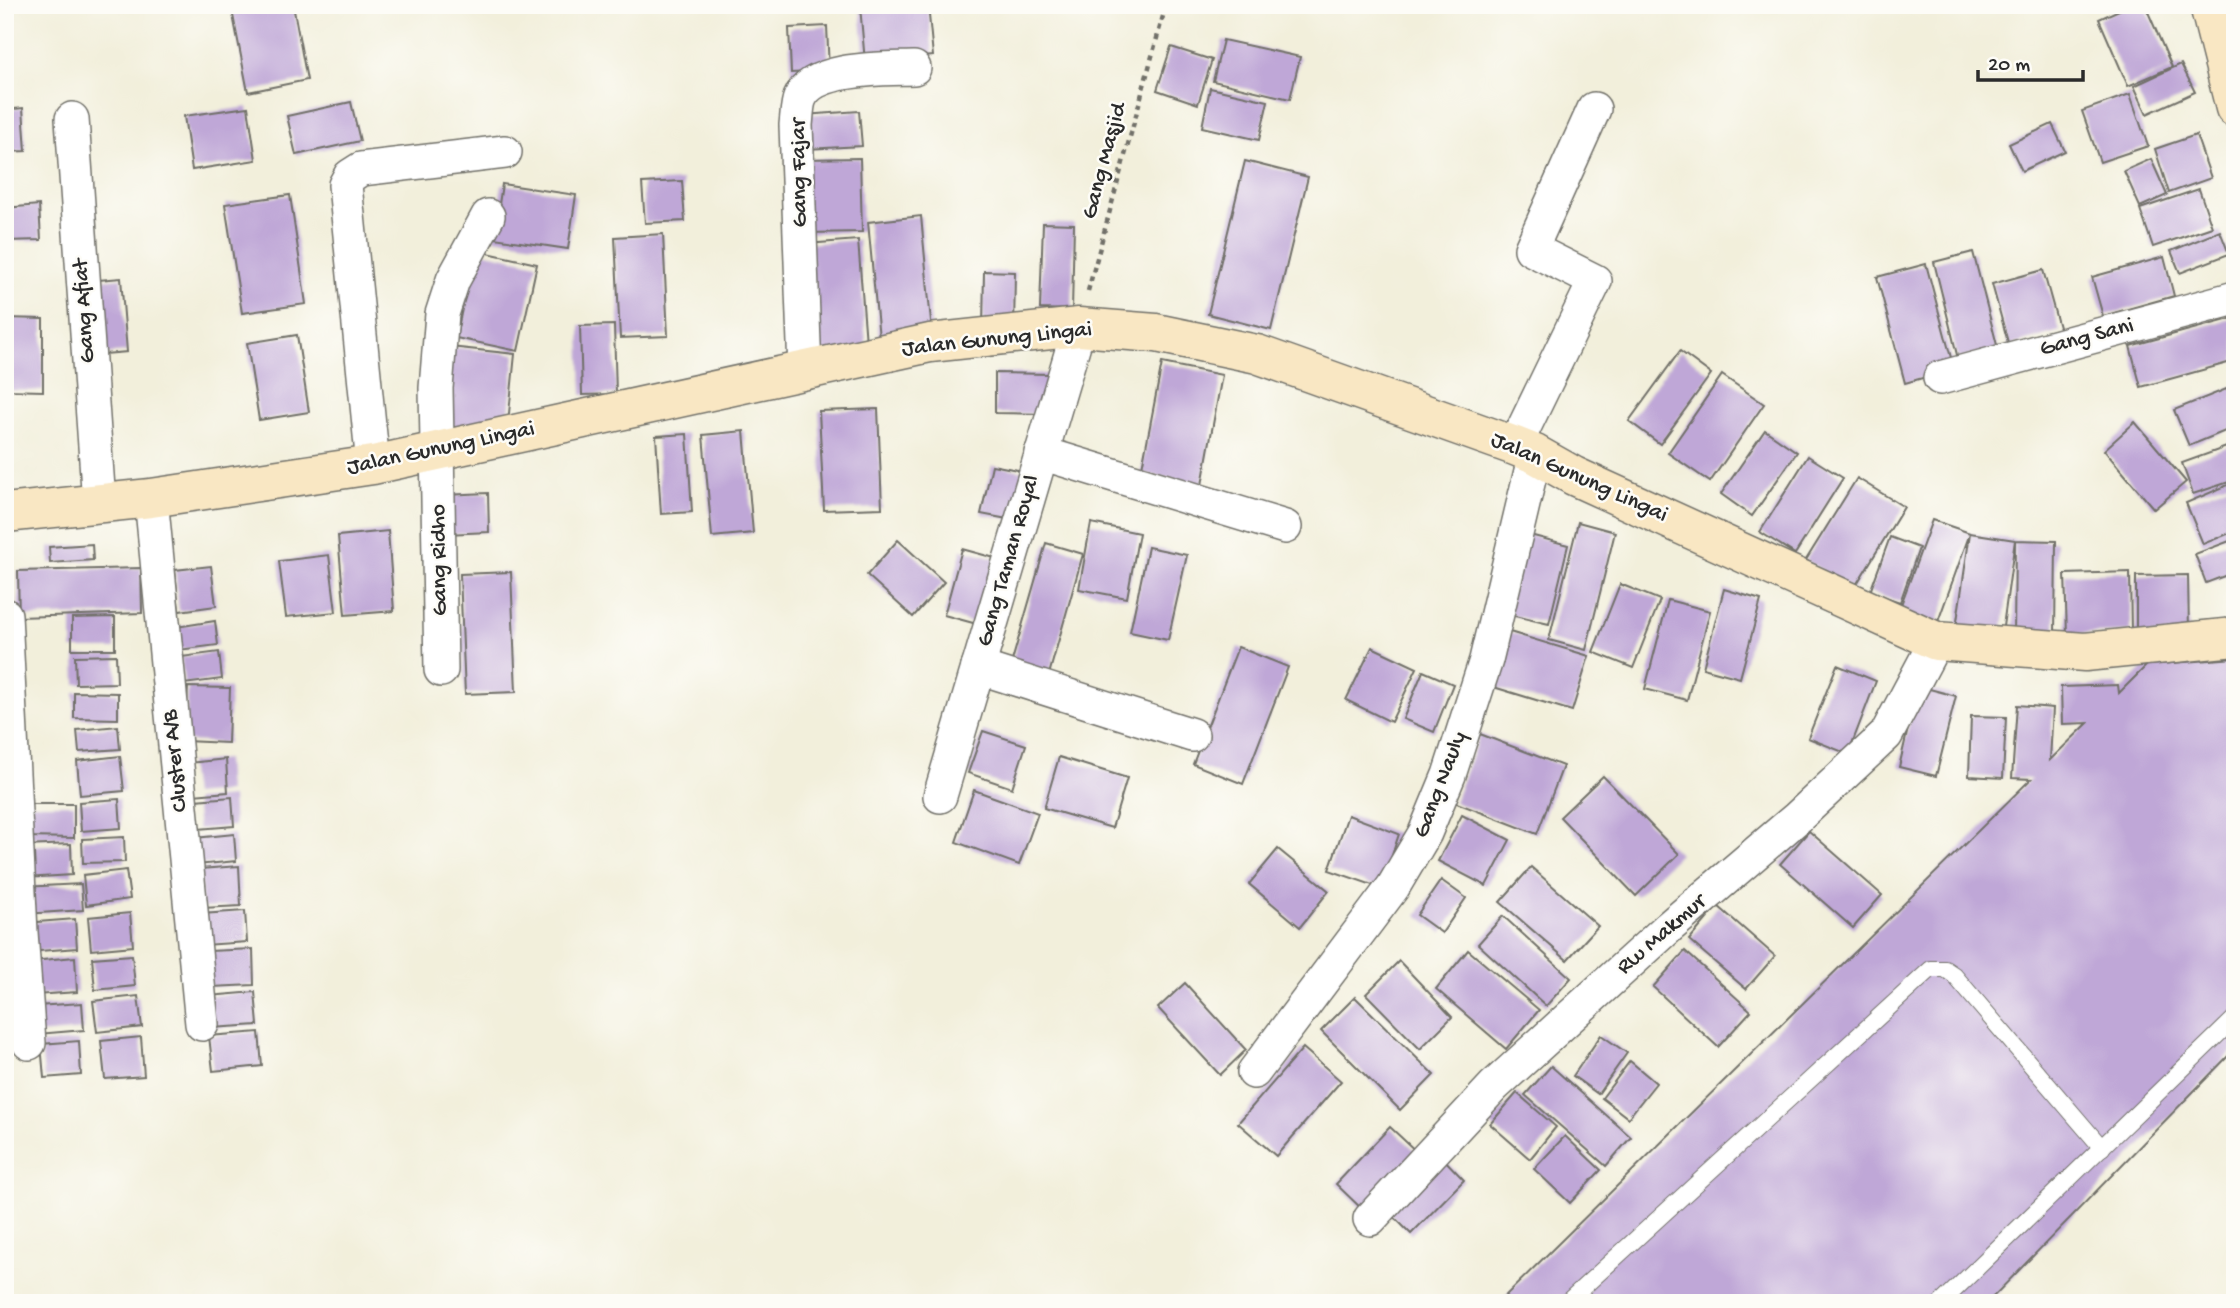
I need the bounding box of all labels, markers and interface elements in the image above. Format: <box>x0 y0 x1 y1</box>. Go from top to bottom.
scale bar <box>1978 38 2082 82</box>
text: 20 m <box>1988 54 2030 79</box>
street label: Gang Masjid <box>1077 99 1134 222</box>
street label: Gang Fajar <box>786 116 814 228</box>
street label: Gang Afiat <box>68 256 102 364</box>
street label: Gang Sani <box>2037 313 2137 363</box>
street label: Jalan Gunung Lingai <box>901 317 1093 363</box>
street label: Jalan Gunung Lingai <box>345 416 537 482</box>
street label: Jalan Gunung Lingai <box>1486 427 1672 529</box>
street label: Gang Taman Royal <box>972 472 1046 650</box>
street label: Gang Ridho <box>426 504 454 616</box>
street label: Cluster A/B <box>157 707 195 813</box>
street label: Gang Nauly <box>1408 728 1474 842</box>
street label: Rw Makmur <box>1612 888 1714 981</box>

